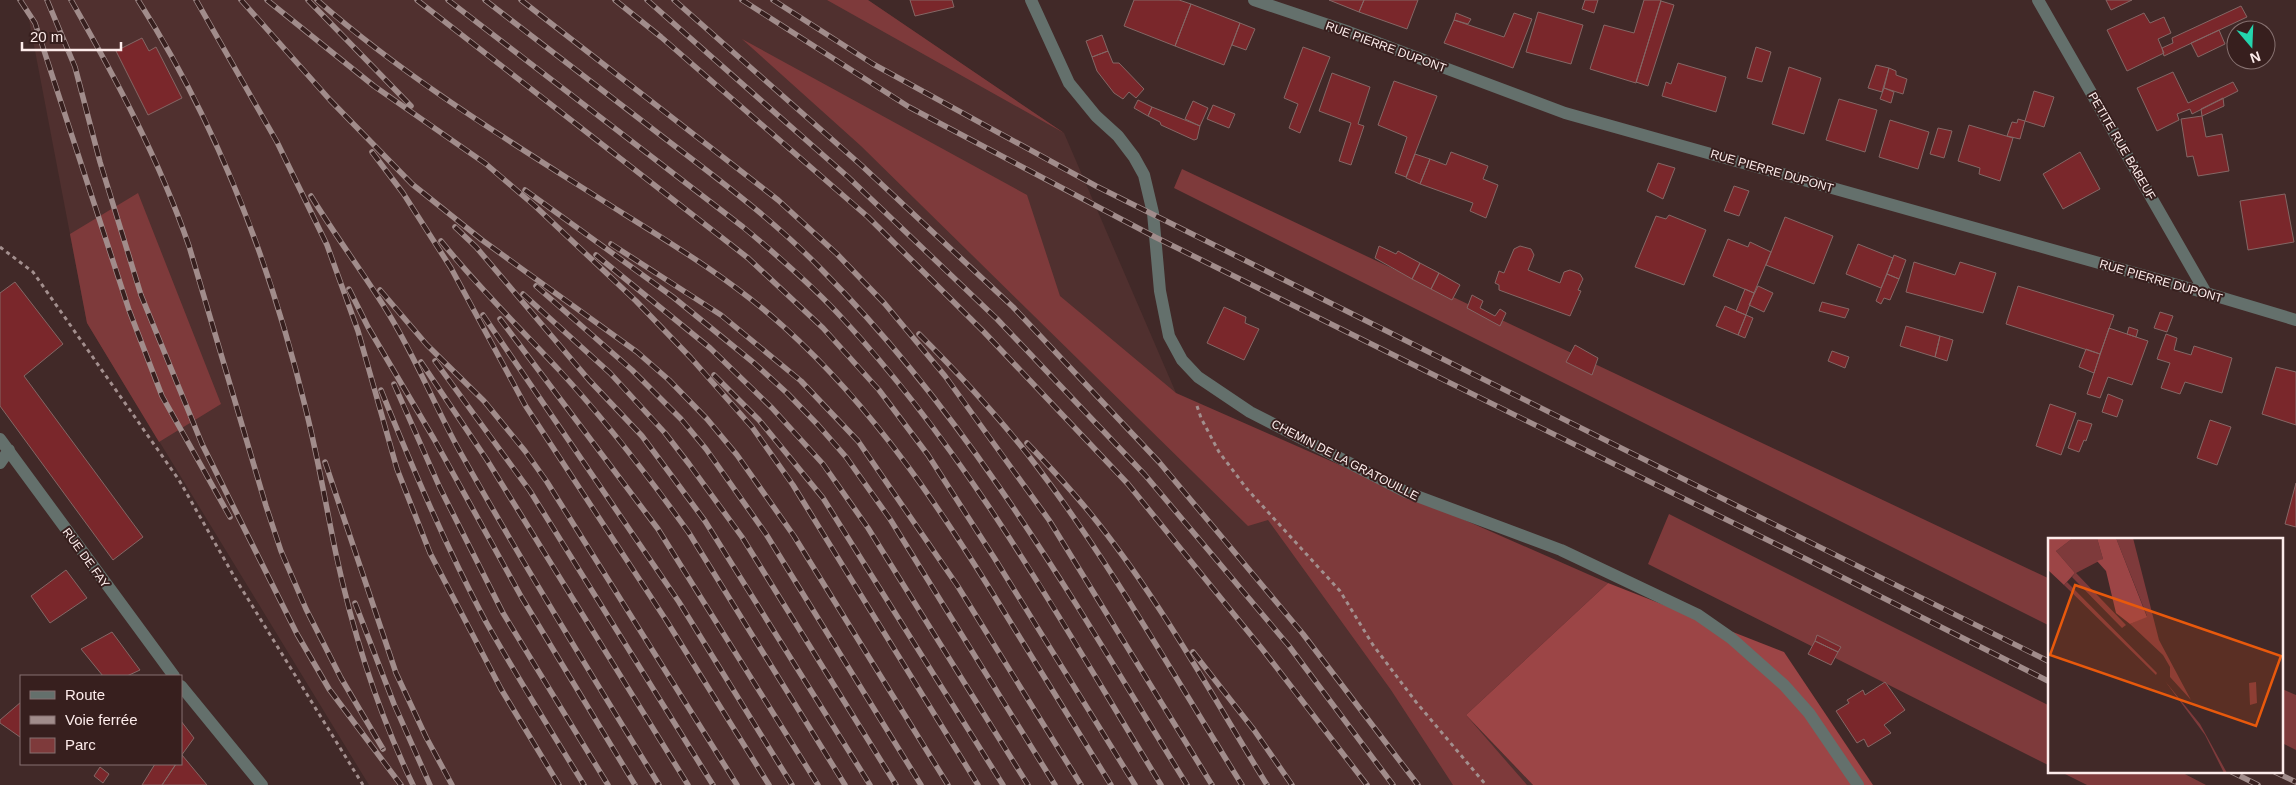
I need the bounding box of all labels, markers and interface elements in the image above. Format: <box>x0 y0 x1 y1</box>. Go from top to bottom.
street label: RUE PIERRE DUPONT <box>1324 19 1449 76</box>
scale bar <box>22 20 121 52</box>
north arrow <box>2226 20 2276 70</box>
text: 20 m <box>30 28 63 45</box>
text: N <box>2248 48 2263 67</box>
street label: PETITE RUE BABEUF <box>2085 90 2159 202</box>
street label: RUE PIERRE DUPONT <box>1709 147 1836 195</box>
street label: RUE PIERRE DUPONT <box>2098 257 2225 305</box>
street label: CHEMIN DE LA GRATOUILLE <box>1269 417 1421 503</box>
street label: RUE DE FAY <box>60 525 112 591</box>
inset map <box>2048 538 2284 772</box>
legend <box>20 675 182 765</box>
text: Route <box>65 686 105 703</box>
text: Voie ferrée <box>65 711 138 728</box>
text: Parc <box>65 736 96 753</box>

